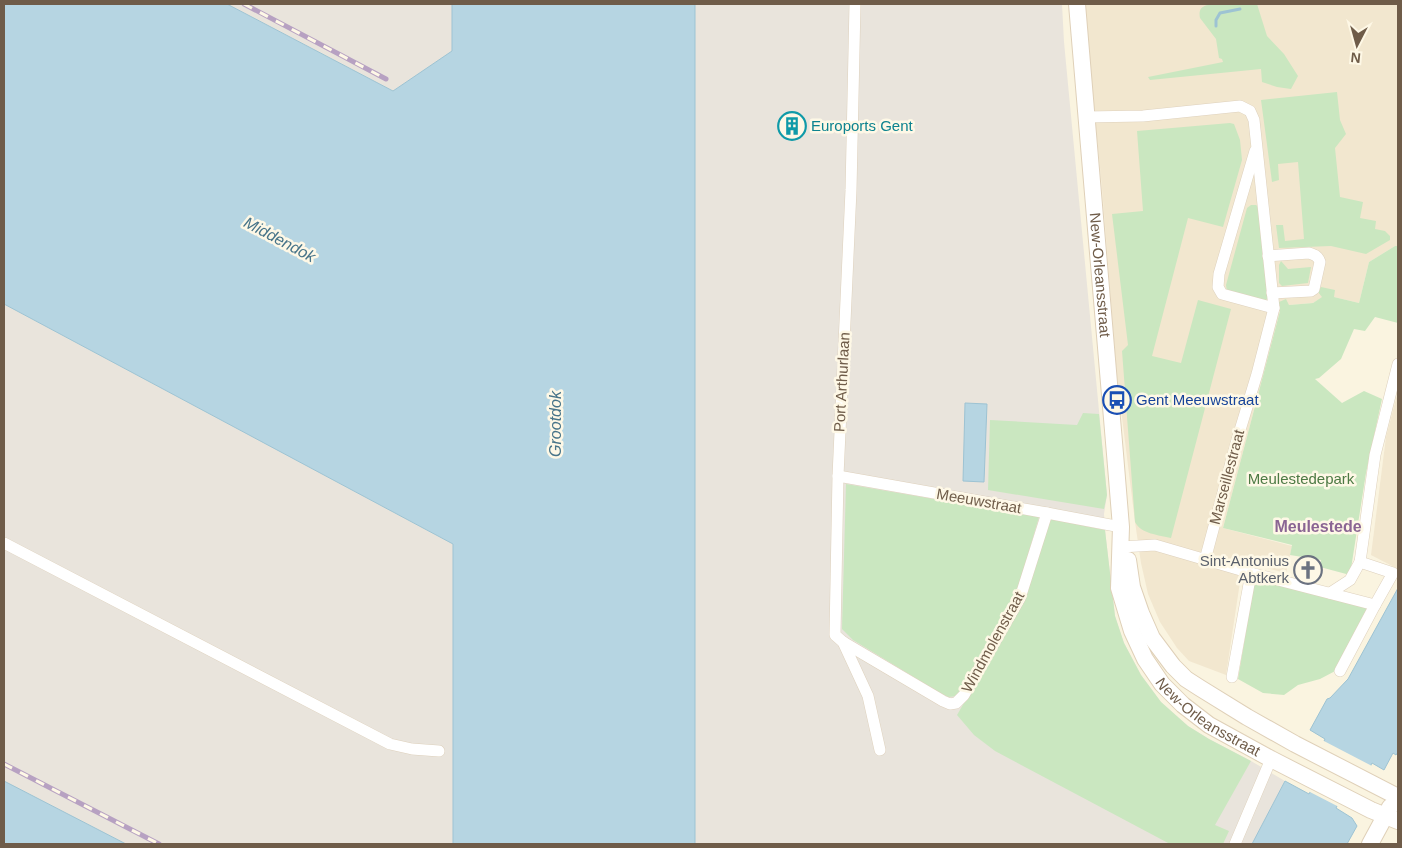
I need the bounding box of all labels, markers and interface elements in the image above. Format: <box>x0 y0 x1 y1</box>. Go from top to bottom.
north arrow <box>1332 20 1382 70</box>
text: N <box>1350 49 1362 66</box>
building icon: Euroports Gent <box>777 111 807 141</box>
place label: Euroports Gent <box>811 117 914 134</box>
street label: New-Orleansstraat <box>1087 212 1114 339</box>
water label: Middendok <box>241 214 319 266</box>
street label: Port Arthurlaan <box>830 332 853 432</box>
bus stop icon: Gent Meeuwstraat <box>1102 385 1132 415</box>
water label: Grootdok <box>547 390 564 457</box>
place label: Gent Meeuwstraat <box>1136 391 1259 408</box>
street label: Marseillestraat <box>1206 427 1248 526</box>
park label: Meulestedepark <box>1248 470 1355 487</box>
street label: Meeuwstraat <box>935 485 1024 516</box>
district label: Meulestede <box>1274 518 1362 535</box>
place label: Sint-Antonius Abtkerk <box>1200 552 1289 586</box>
church icon: Sint-Antonius Abtkerk <box>1293 555 1323 585</box>
street label: Windmolenstraat <box>958 588 1028 695</box>
street label: New-Orleansstraat <box>1152 674 1264 760</box>

